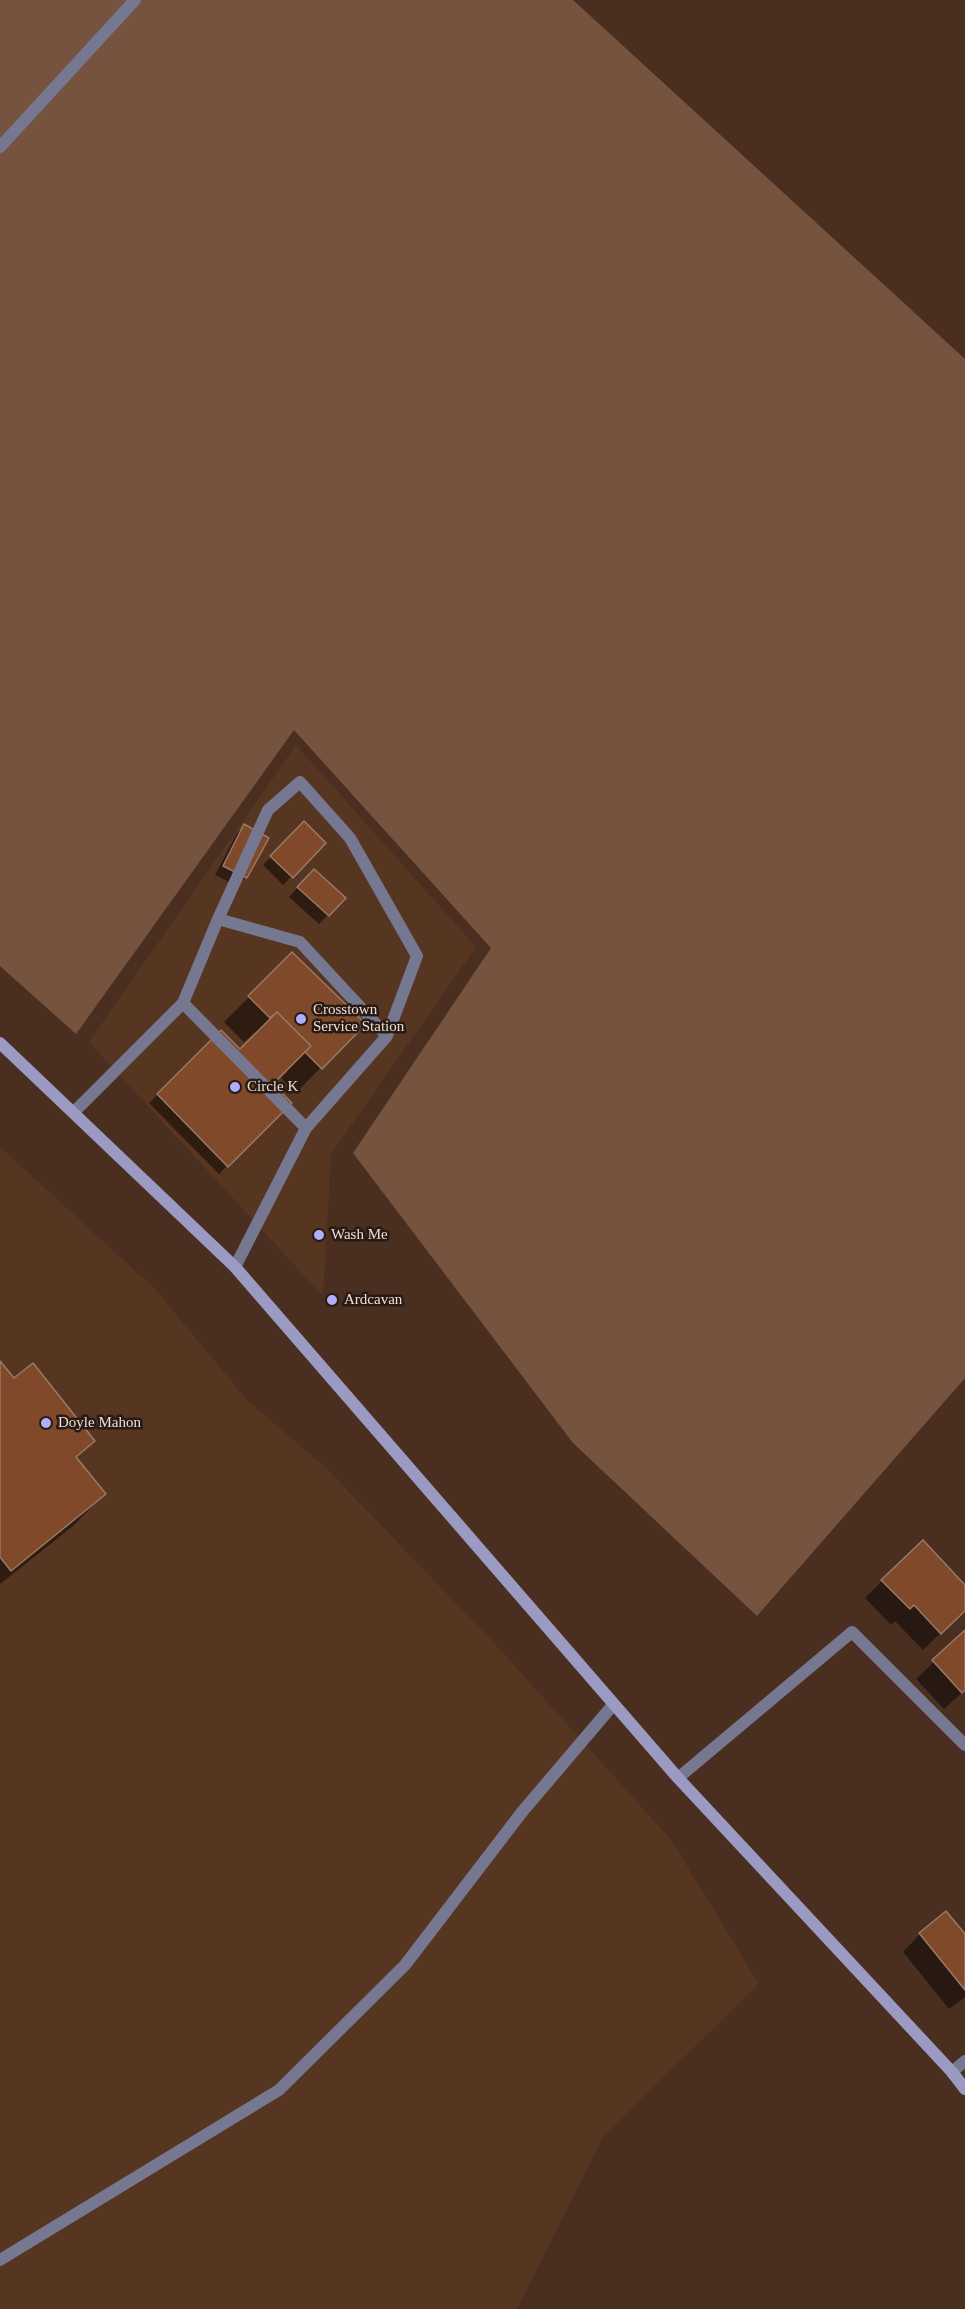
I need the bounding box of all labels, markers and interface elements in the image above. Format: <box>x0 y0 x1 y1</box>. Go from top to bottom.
place label: Crosstown Service Station <box>313 1001 404 1036</box>
marker: Crosstown Service Station <box>294 1012 308 1026</box>
place label: Circle K <box>247 1078 298 1096</box>
marker: Circle K <box>228 1080 242 1094</box>
place label: Wash Me <box>331 1226 388 1244</box>
marker: Wash Me <box>312 1228 326 1242</box>
place label: Ardcavan <box>344 1291 402 1309</box>
marker: Ardcavan <box>325 1293 339 1307</box>
place label: Doyle Mahon <box>58 1414 141 1432</box>
marker: Doyle Mahon <box>39 1416 53 1430</box>

